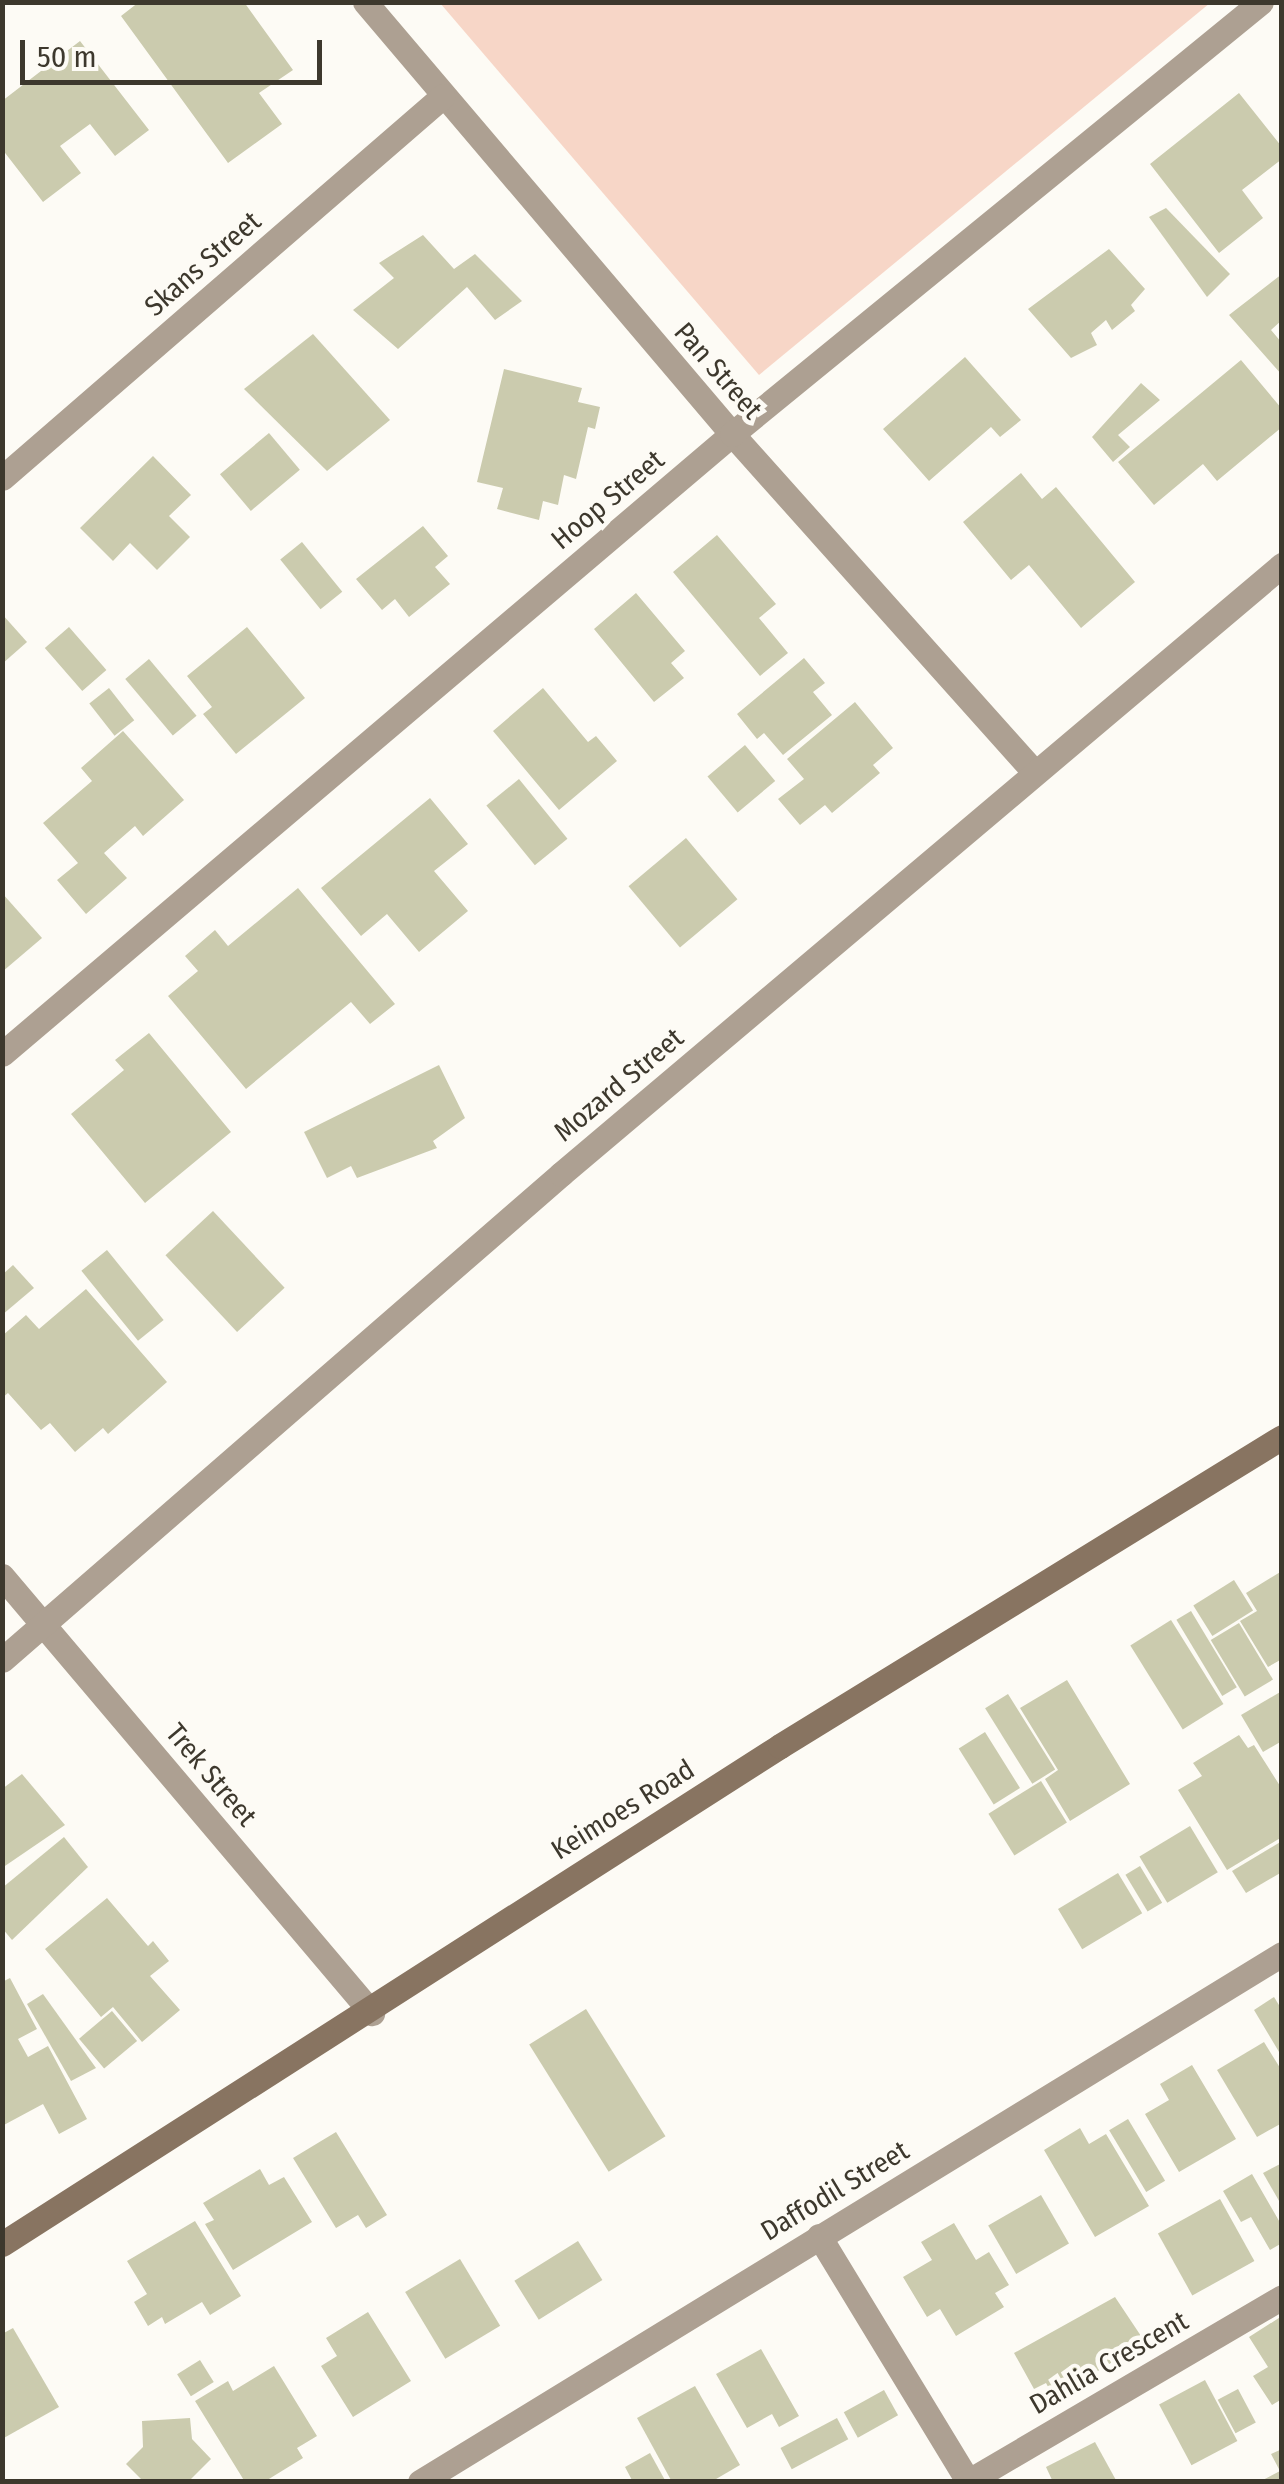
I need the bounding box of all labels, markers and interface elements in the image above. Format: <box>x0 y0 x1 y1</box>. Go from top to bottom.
scale bar <box>25 20 328 82</box>
text: 50 m <box>37 39 97 75</box>
street label: Skans Street <box>138 205 268 323</box>
street label: Pan Street <box>667 316 769 426</box>
street label: Hoop Street <box>545 443 671 557</box>
street label: Mozard Street <box>548 1021 690 1149</box>
street label: Trek Street <box>158 1717 264 1833</box>
street label: Keimoes Road <box>545 1753 701 1867</box>
street label: Daffodil Street <box>755 2134 915 2248</box>
street label: Dahlia Crescent <box>1024 2304 1194 2422</box>

